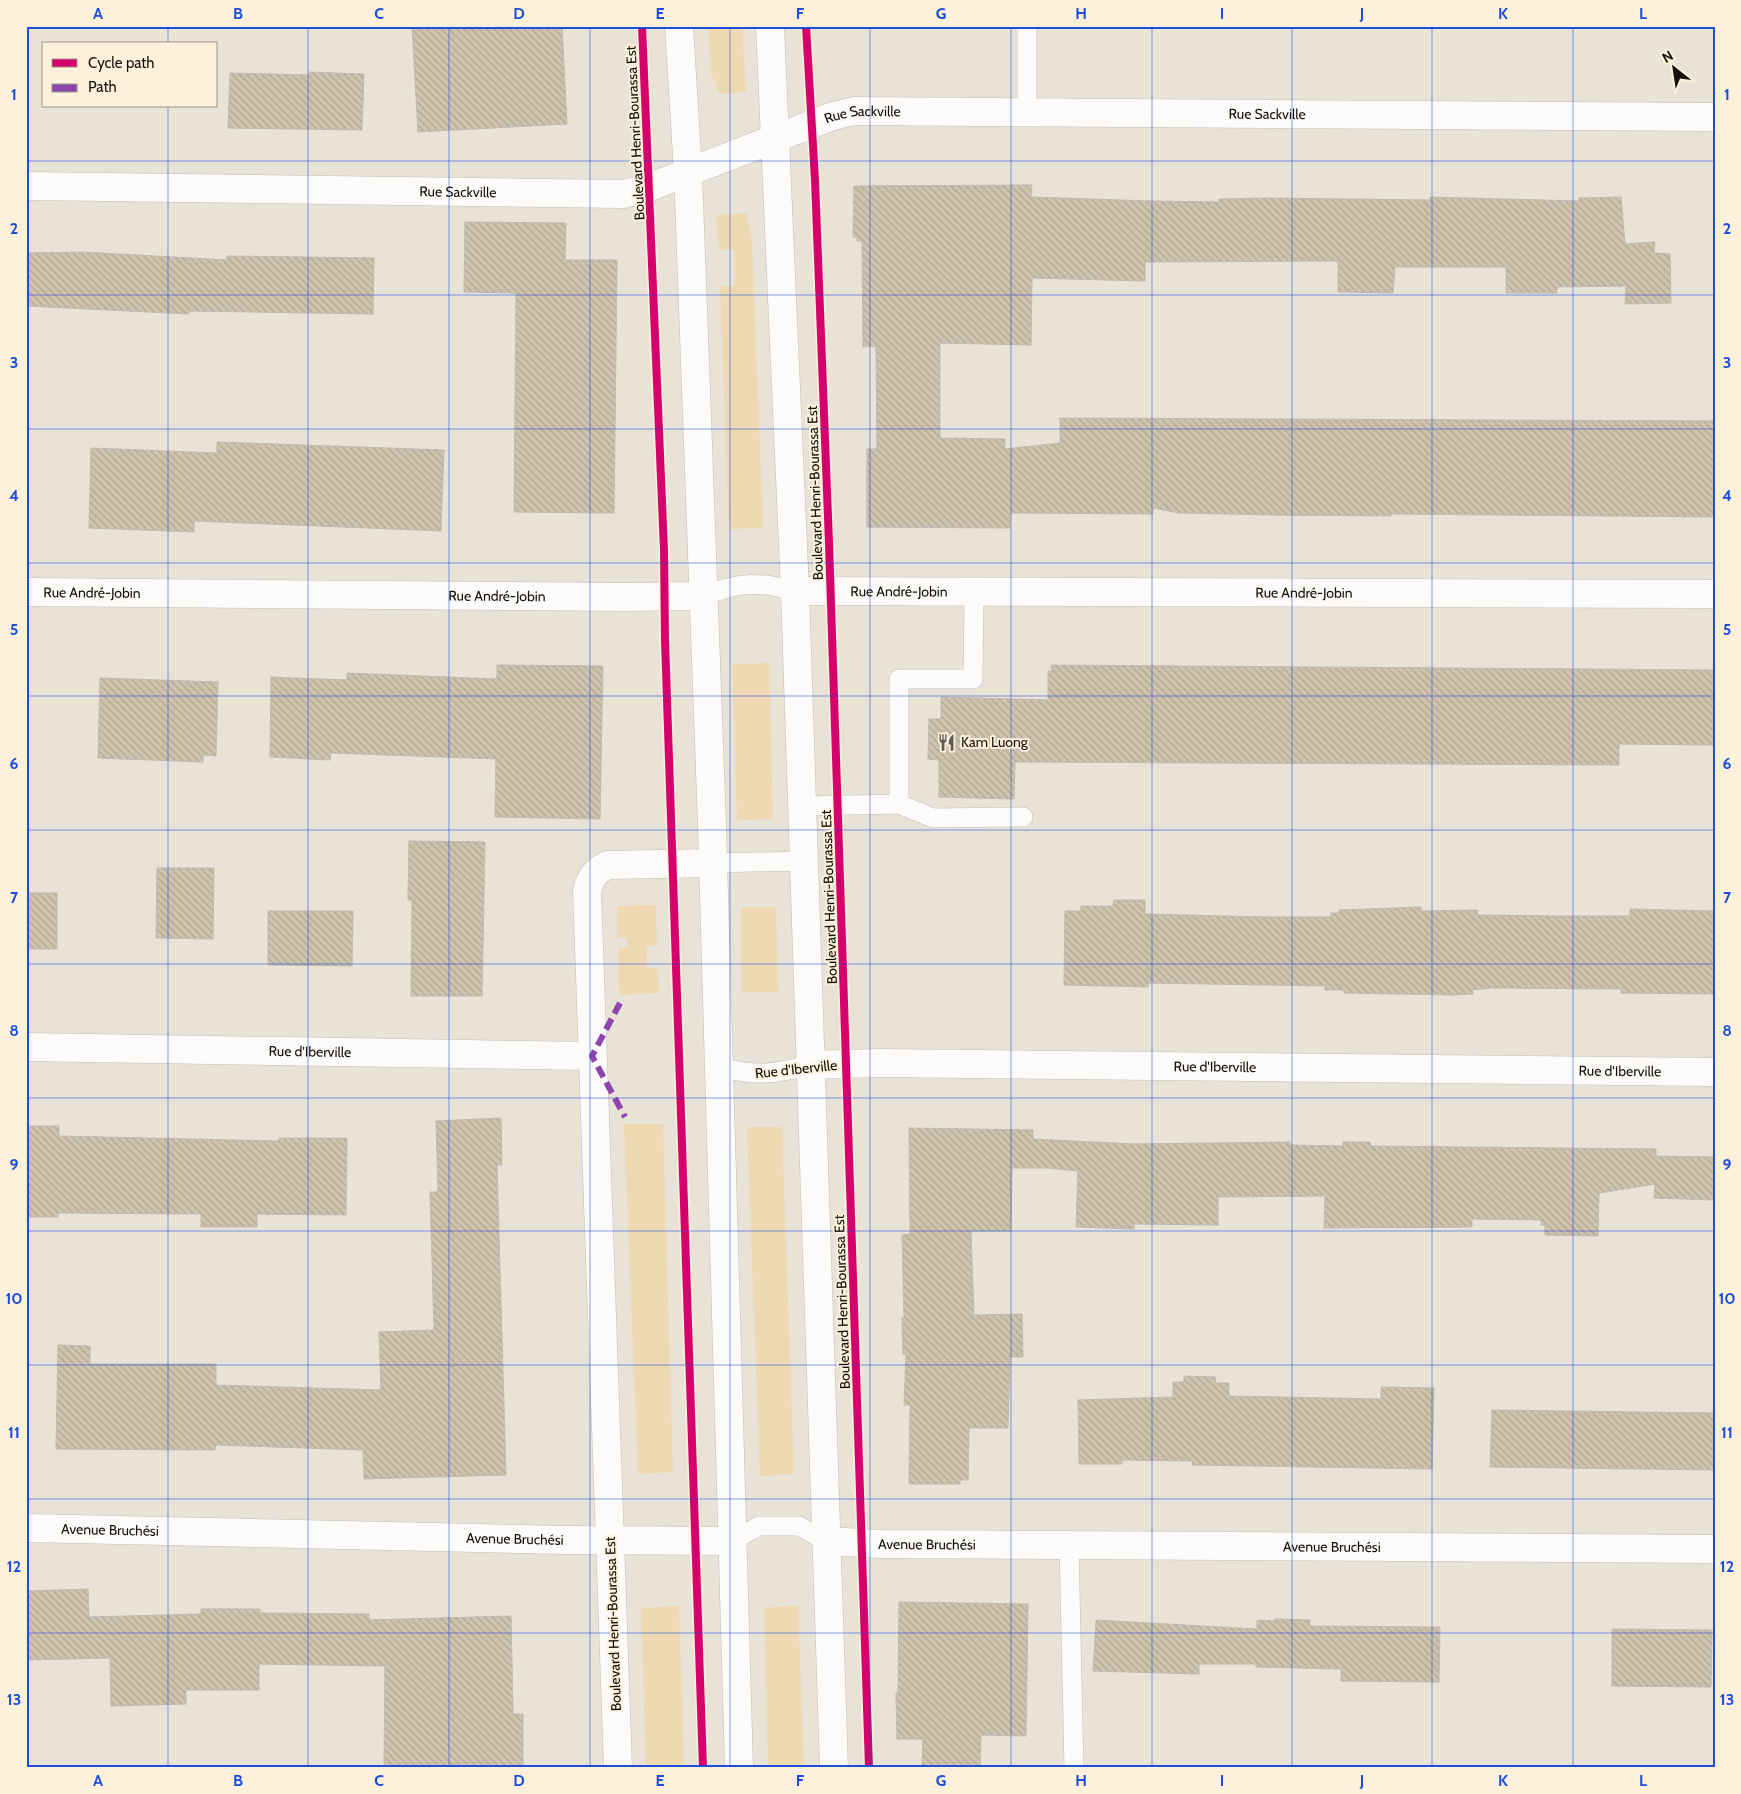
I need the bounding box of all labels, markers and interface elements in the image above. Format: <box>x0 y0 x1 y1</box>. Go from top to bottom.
text: A <box>93 4 103 23</box>
text: B <box>233 4 243 23</box>
text: C <box>374 4 384 23</box>
text: D <box>513 4 525 23</box>
text: E <box>655 4 665 23</box>
text: F <box>796 4 805 23</box>
text: G <box>936 4 946 23</box>
text: H <box>1075 4 1087 23</box>
text: I <box>1220 4 1224 23</box>
text: J <box>1359 4 1364 23</box>
text: K <box>1498 4 1508 23</box>
text: L <box>1639 4 1647 23</box>
legend <box>42 42 218 108</box>
north arrow <box>1648 42 1698 92</box>
street label: Boulevard Henri-Bourassa Est <box>621 45 649 221</box>
text: N <box>1659 46 1676 67</box>
text: Cycle path <box>88 54 154 72</box>
text: Path <box>88 78 117 96</box>
text: 1 <box>11 85 17 104</box>
text: 1 <box>1724 85 1730 104</box>
street label: Rue Sackville <box>822 101 901 128</box>
street label: Rue Sackville <box>1229 105 1306 123</box>
street label: Rue Sackville <box>419 182 497 201</box>
text: 2 <box>10 219 18 238</box>
text: 2 <box>1723 219 1731 238</box>
text: 3 <box>10 353 18 372</box>
text: 3 <box>1723 353 1731 372</box>
street label: Boulevard Henri-Bourassa Est <box>803 405 827 581</box>
text: 4 <box>9 486 19 505</box>
text: 4 <box>1722 486 1732 505</box>
street label: Rue André-Jobin <box>850 582 948 600</box>
street label: Rue André-Jobin <box>43 583 141 602</box>
street label: Rue André-Jobin <box>1255 584 1353 602</box>
street label: Rue André-Jobin <box>448 587 546 605</box>
text: 5 <box>10 620 18 639</box>
text: 5 <box>1723 620 1731 639</box>
restaurant icon: Kam Luong <box>937 732 957 752</box>
place label: Kam Luong <box>961 733 1029 751</box>
text: 6 <box>10 754 19 773</box>
text: 6 <box>1723 754 1732 773</box>
street label: Boulevard Henri-Bourassa Est <box>817 809 841 985</box>
text: 7 <box>10 888 19 907</box>
text: 7 <box>1723 888 1732 907</box>
text: 8 <box>9 1021 19 1040</box>
text: 8 <box>1722 1021 1732 1040</box>
street label: Rue d'Iberville <box>269 1042 351 1061</box>
street label: Rue d'Iberville <box>754 1056 838 1082</box>
street label: Rue d'Iberville <box>1174 1057 1256 1076</box>
street label: Rue d'Iberville <box>1579 1062 1661 1080</box>
text: 9 <box>10 1155 19 1174</box>
text: 9 <box>1723 1155 1732 1174</box>
street label: Boulevard Henri-Bourassa Est <box>830 1214 854 1390</box>
text: 10 <box>5 1289 23 1308</box>
text: 10 <box>1718 1289 1736 1308</box>
text: 11 <box>8 1423 20 1442</box>
text: 11 <box>1721 1423 1733 1442</box>
street label: Avenue Bruchési <box>61 1520 159 1540</box>
street label: Avenue Bruchési <box>466 1529 564 1549</box>
street label: Avenue Bruchési <box>878 1535 976 1554</box>
street label: Boulevard Henri-Bourassa Est <box>601 1536 625 1712</box>
street label: Avenue Bruchési <box>1283 1537 1381 1556</box>
text: 12 <box>7 1557 21 1576</box>
text: 12 <box>1720 1557 1734 1576</box>
text: 13 <box>7 1690 21 1709</box>
text: 13 <box>1720 1690 1734 1709</box>
text: A <box>93 1771 103 1790</box>
text: B <box>233 1771 243 1790</box>
text: C <box>374 1771 384 1790</box>
text: D <box>513 1771 525 1790</box>
text: E <box>655 1771 665 1790</box>
text: F <box>796 1771 805 1790</box>
text: G <box>936 1771 946 1790</box>
text: H <box>1075 1771 1087 1790</box>
text: I <box>1220 1771 1224 1790</box>
text: J <box>1359 1771 1364 1790</box>
text: K <box>1498 1771 1508 1790</box>
text: L <box>1639 1771 1647 1790</box>

